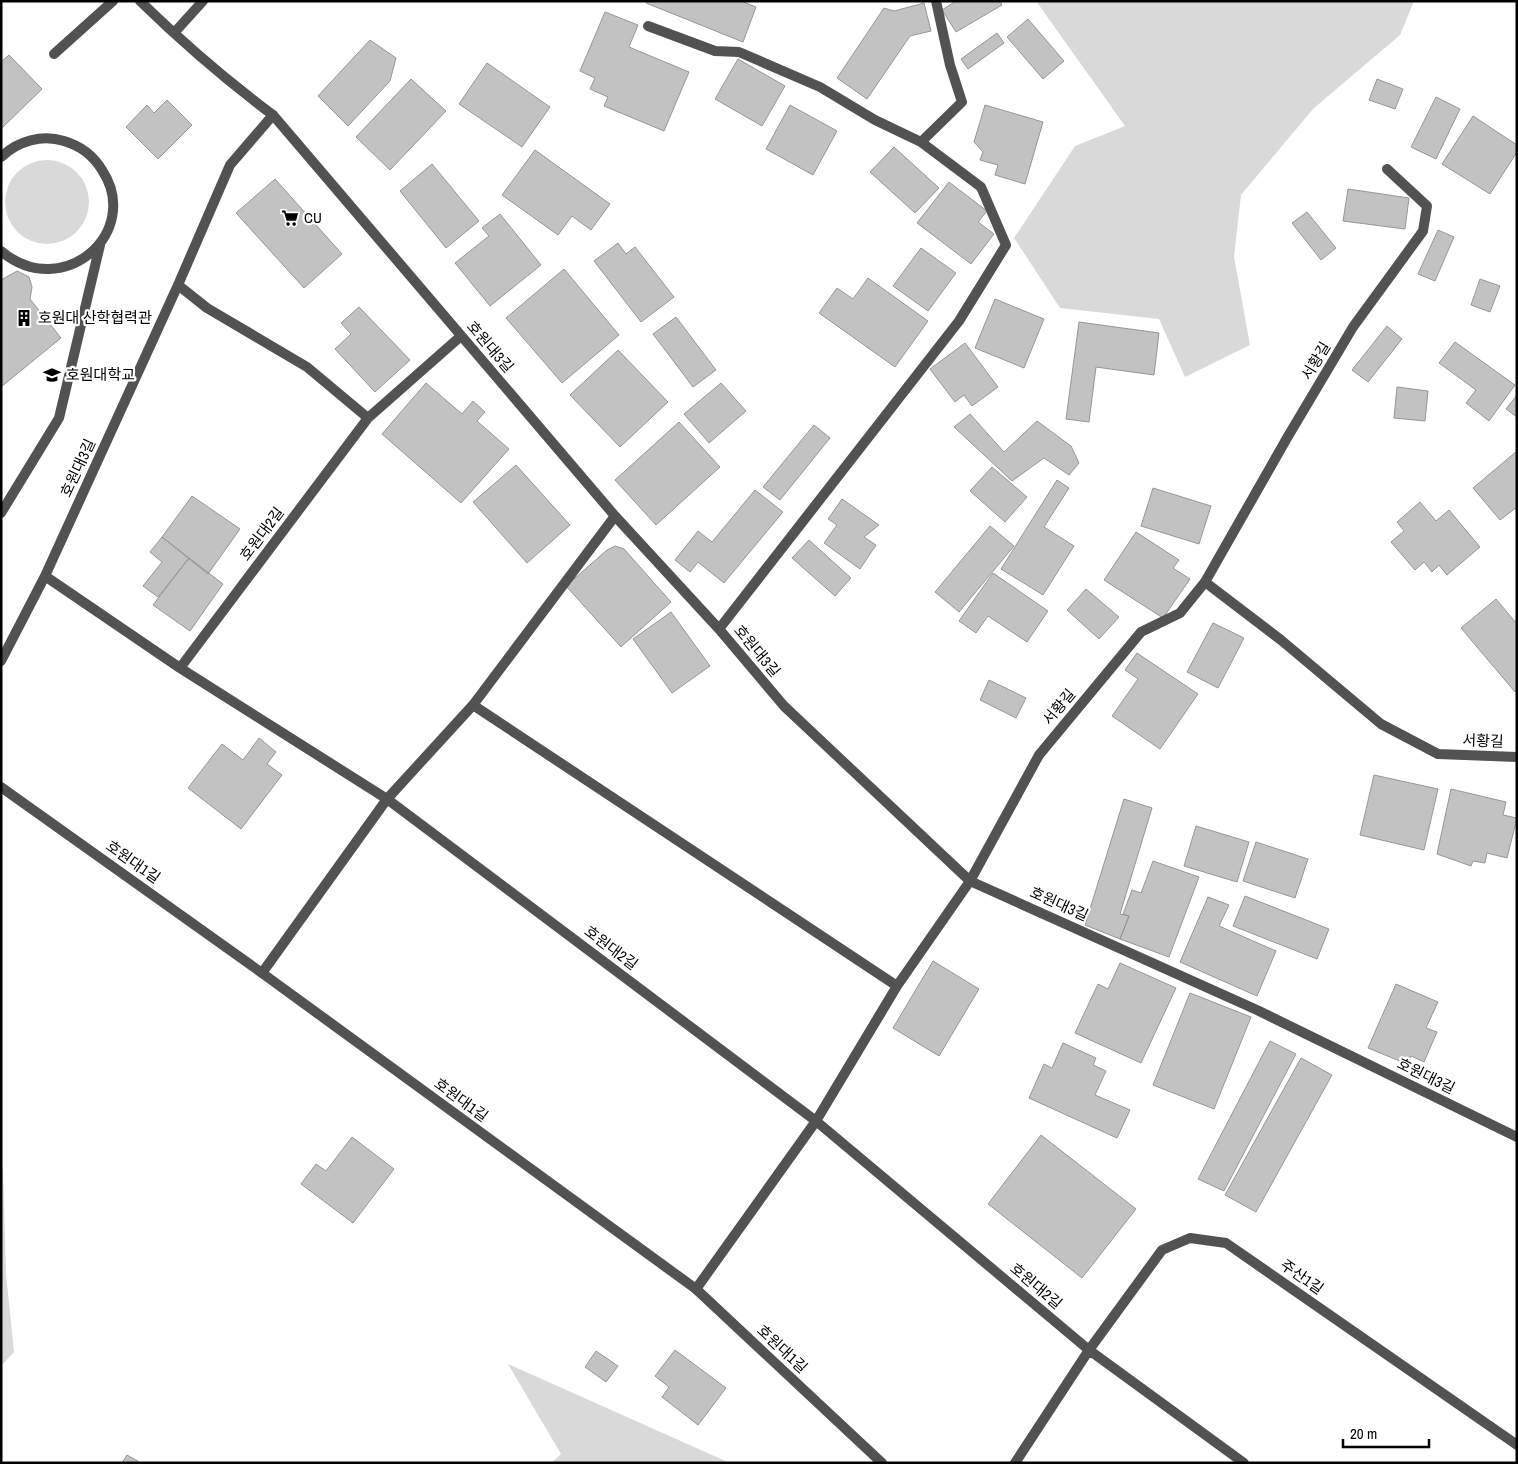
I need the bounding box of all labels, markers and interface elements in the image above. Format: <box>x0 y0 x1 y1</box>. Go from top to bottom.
place label: CU <box>304 207 322 228</box>
supermarket icon: CU <box>280 208 300 228</box>
place label: 호원대 산학협력관 <box>38 307 152 328</box>
building icon: 호원대 산학협력관 <box>14 308 34 328</box>
street label: 호원대3길 <box>462 316 519 377</box>
street label: 서황길 <box>1296 338 1335 384</box>
place label: 호원대학교 <box>66 364 135 385</box>
school or university icon: 호원대학교 <box>42 365 62 385</box>
street label: 호원대3길 <box>55 435 100 500</box>
street label: 호원대2길 <box>235 503 289 565</box>
street label: 호원대3길 <box>729 620 785 681</box>
street label: 서황길 <box>1037 684 1080 729</box>
street label: 서황길 <box>1462 729 1504 752</box>
street label: 호원대1길 <box>102 835 165 888</box>
street label: 호원대3길 <box>1027 881 1092 926</box>
street label: 호원대2길 <box>580 921 642 975</box>
street label: 호원대3길 <box>1394 1053 1459 1099</box>
street label: 호원대1길 <box>430 1073 493 1126</box>
street label: 주산1길 <box>1277 1254 1328 1299</box>
street label: 호원대2길 <box>1006 1258 1067 1314</box>
street label: 호원대1길 <box>752 1320 812 1377</box>
scale bar <box>1343 1416 1429 1448</box>
text: 20 m <box>1350 1423 1377 1444</box>

